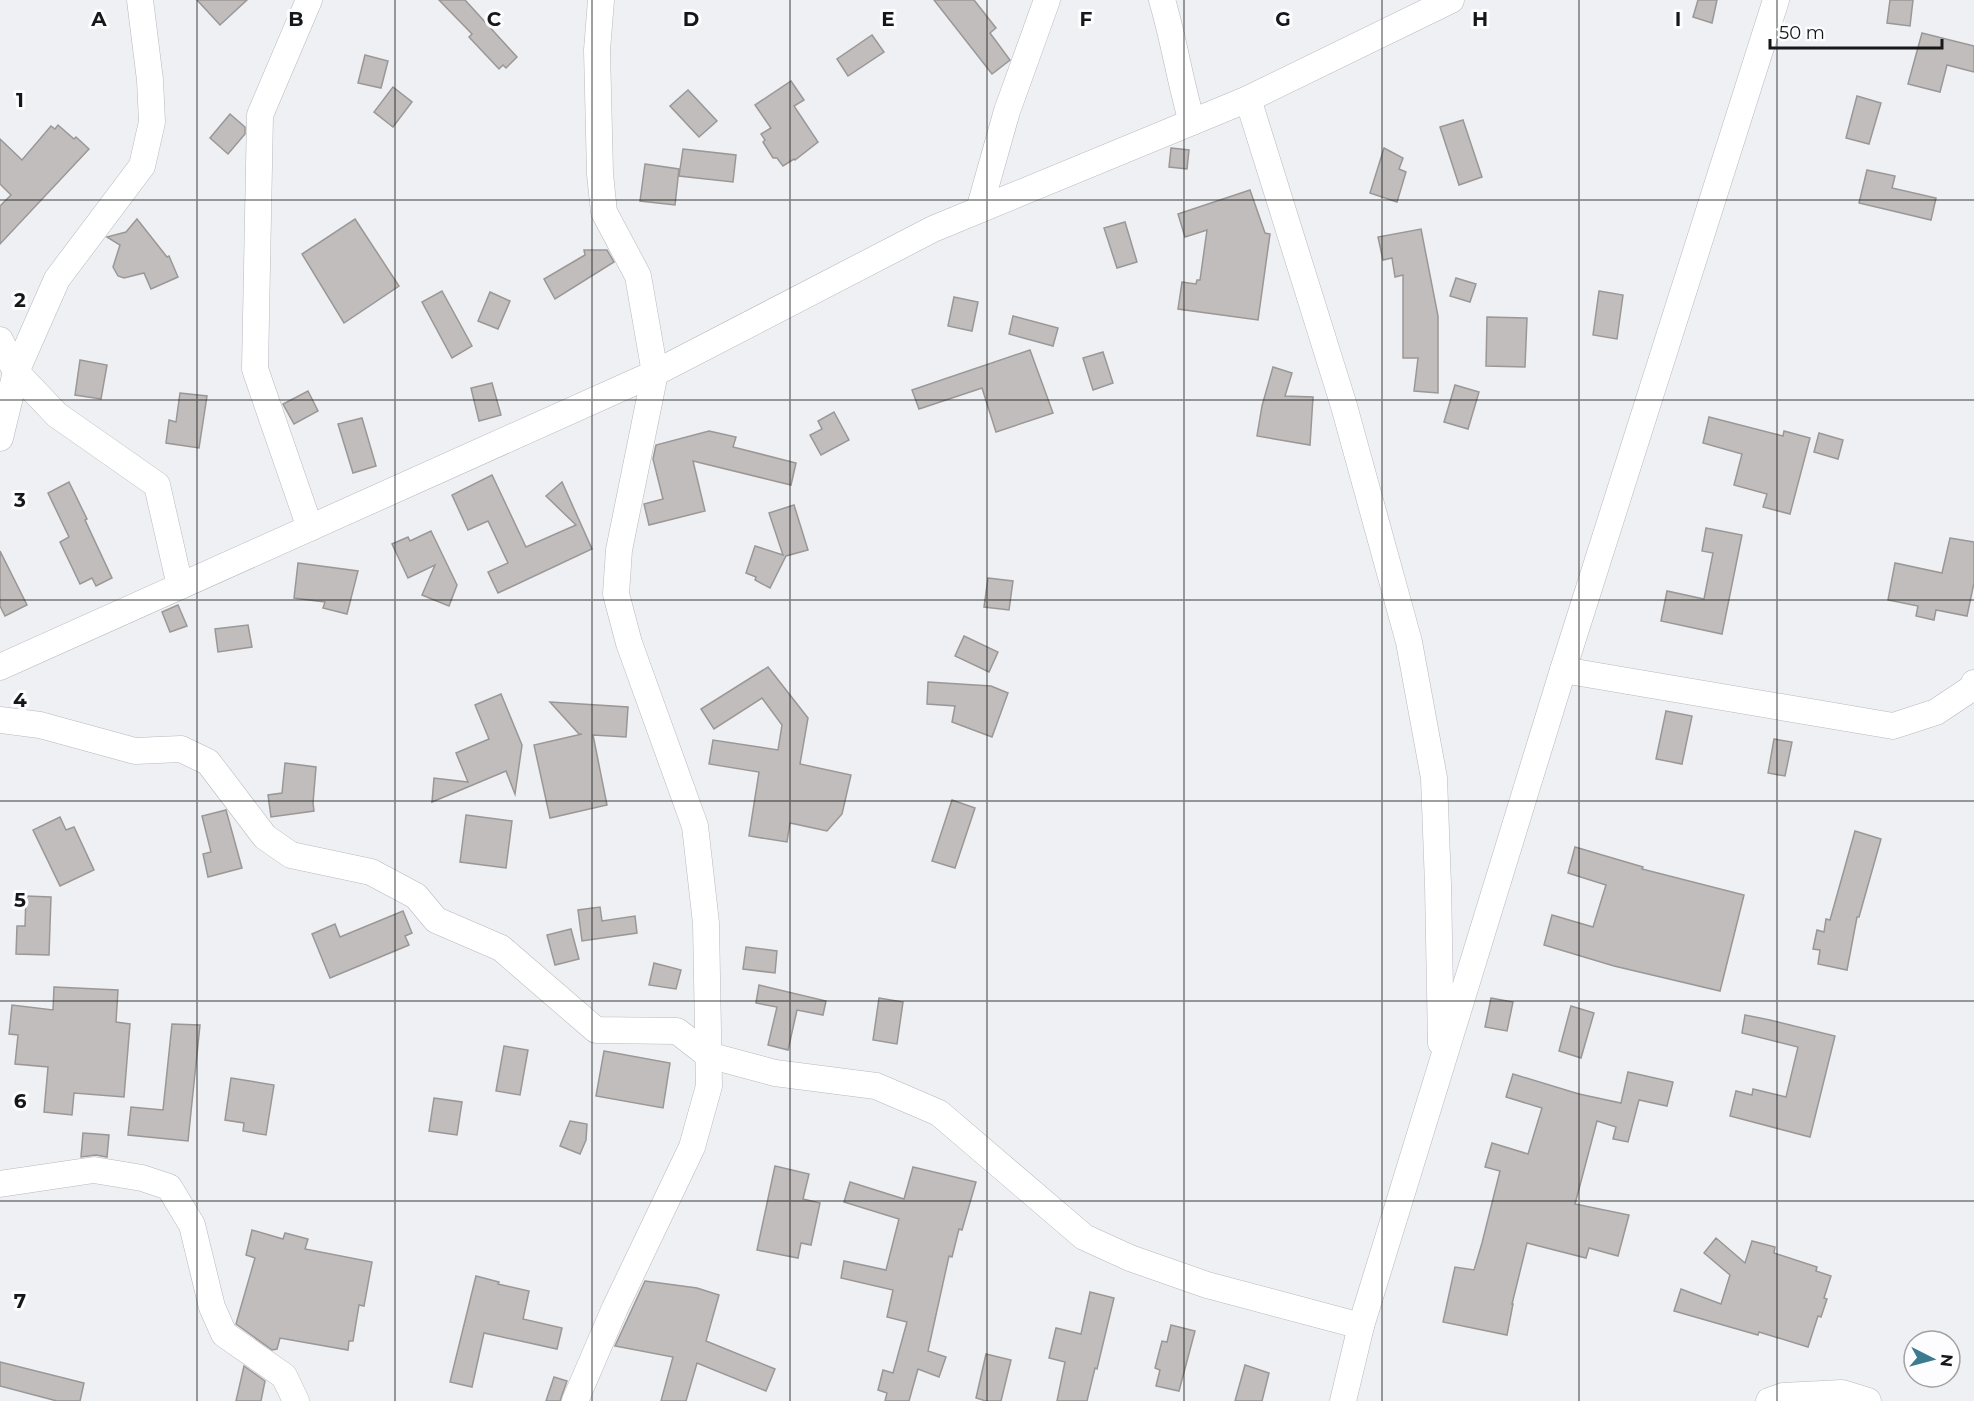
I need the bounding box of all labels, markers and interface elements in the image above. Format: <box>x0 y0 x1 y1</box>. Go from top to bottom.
text: A <box>90 7 107 31</box>
text: B <box>288 7 304 31</box>
text: C <box>487 7 502 31</box>
text: D <box>683 7 699 31</box>
text: E <box>881 7 895 31</box>
text: F <box>1080 7 1093 31</box>
text: G <box>1275 7 1291 31</box>
text: H <box>1472 7 1488 31</box>
text: I <box>1675 7 1681 31</box>
scale bar <box>1770 12 1942 50</box>
text: 50 m <box>1779 22 1825 44</box>
text: 1 <box>16 88 24 112</box>
text: 2 <box>14 288 26 312</box>
text: 3 <box>13 488 26 512</box>
text: 4 <box>13 688 27 712</box>
text: 5 <box>14 888 26 912</box>
text: 6 <box>14 1089 27 1113</box>
text: 7 <box>14 1289 26 1313</box>
north arrow <box>1902 1329 1962 1389</box>
text: N <box>1936 1353 1957 1368</box>

